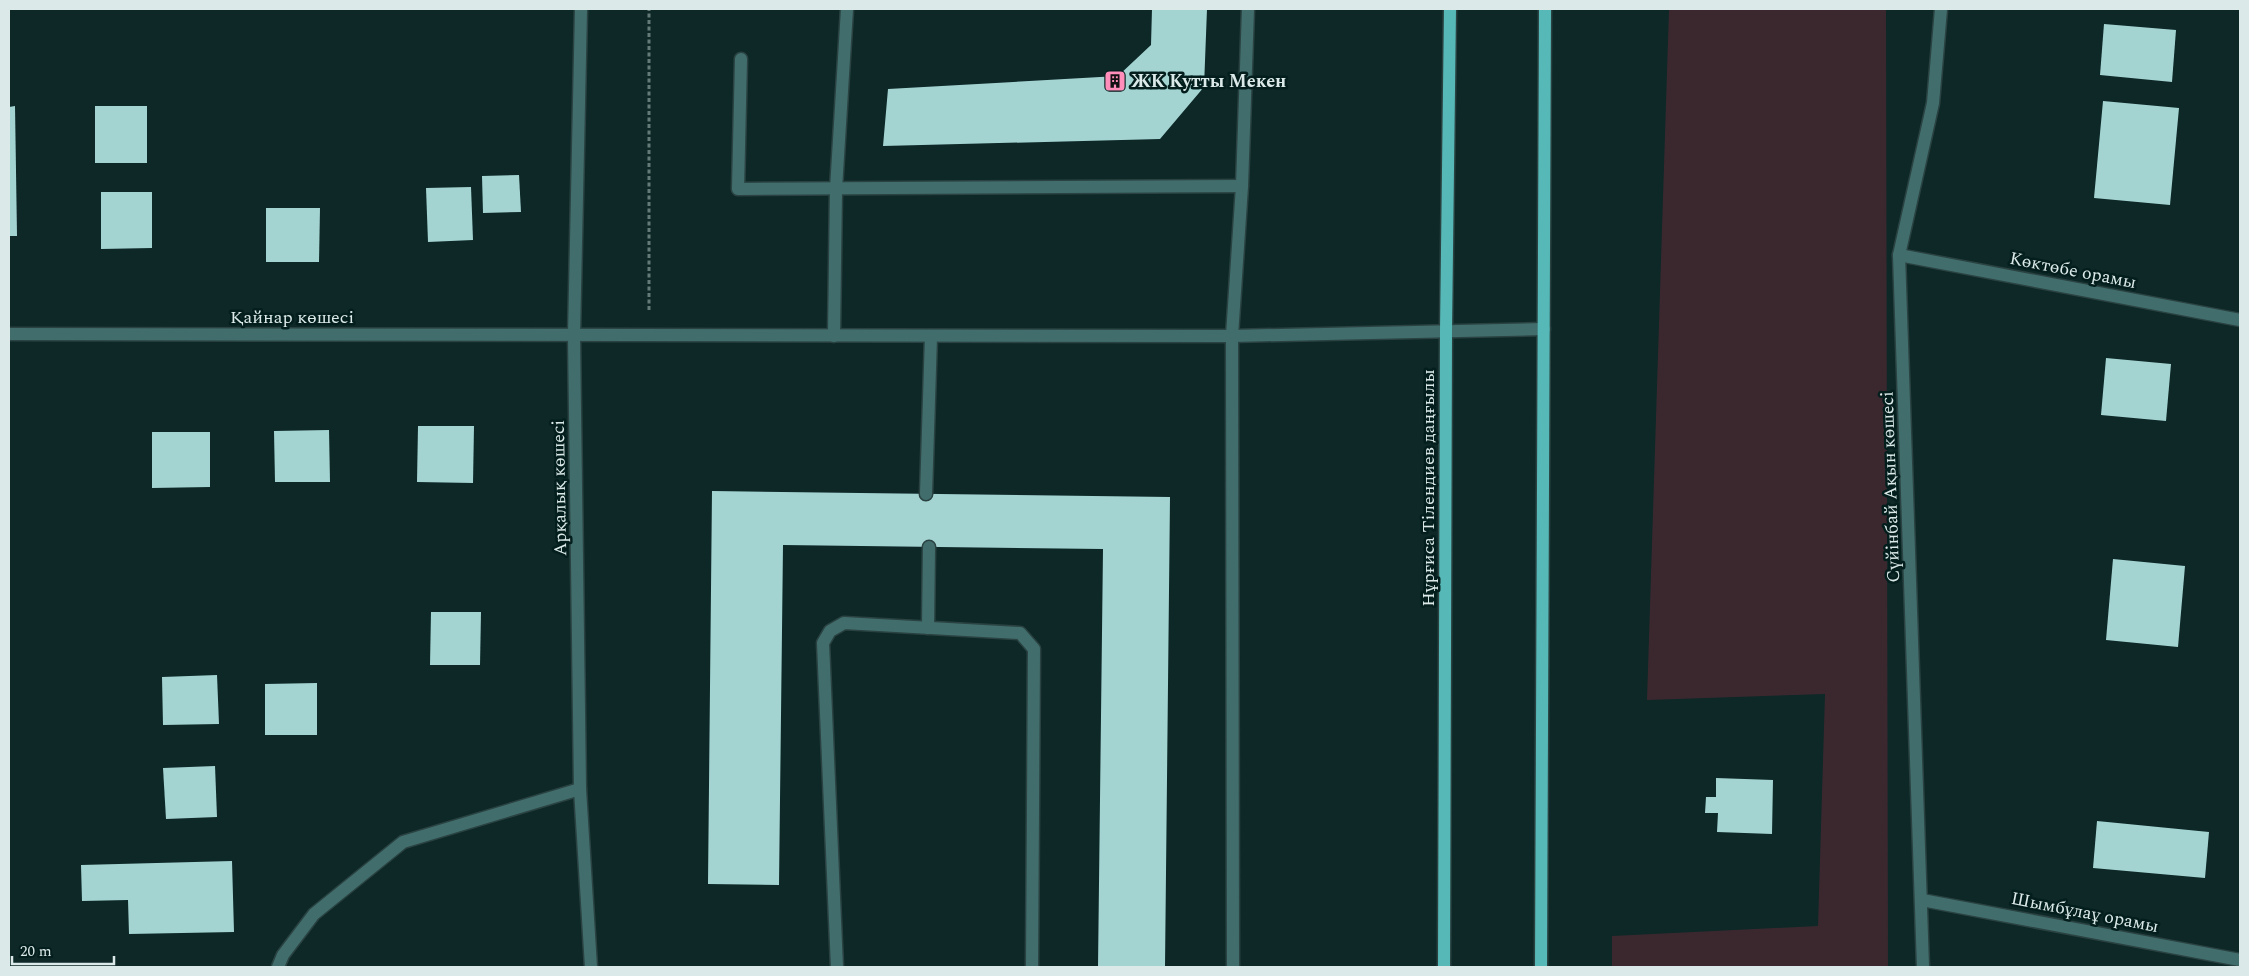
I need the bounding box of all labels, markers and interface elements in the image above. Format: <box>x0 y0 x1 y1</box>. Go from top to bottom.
place label: ЖК Кутты Мекен <box>1131 68 1286 95</box>
building icon: ЖК Кутты Мекен <box>1103 69 1127 93</box>
street label: Көктөбе орамы <box>2007 245 2139 296</box>
street label: Қайнар көшесі <box>230 304 354 331</box>
street label: Нұрғиса Тілендиев даңғылы <box>1415 369 1442 607</box>
street label: Сүйінбай Ақын көшесі <box>1874 391 1907 583</box>
street label: Арқалық көшесі <box>545 420 574 556</box>
street label: Шымбұлаұ орамы <box>2009 885 2161 940</box>
scale bar <box>12 934 115 966</box>
text: 20 m <box>20 940 52 963</box>

